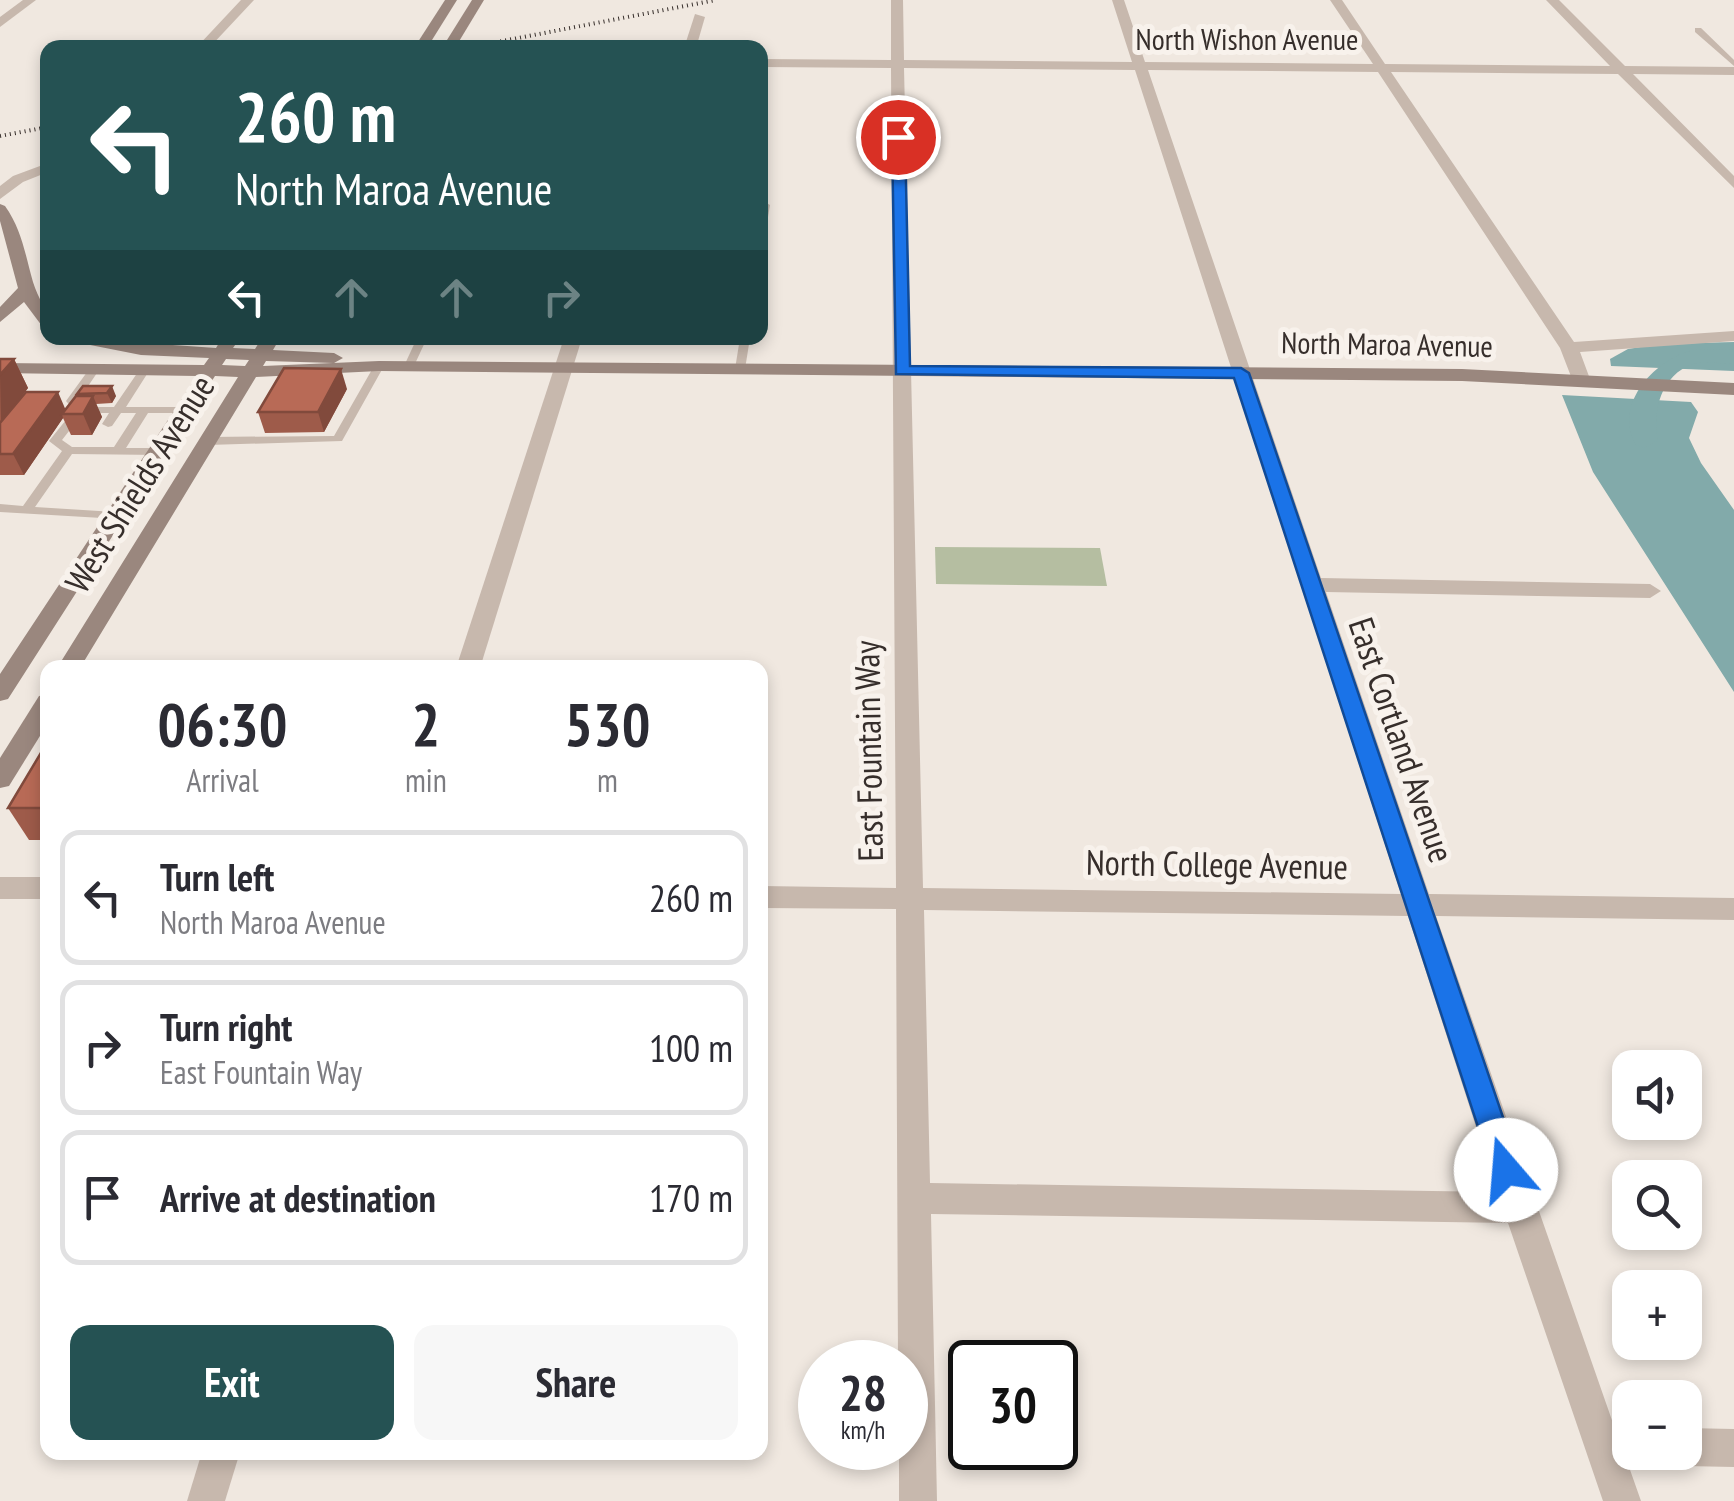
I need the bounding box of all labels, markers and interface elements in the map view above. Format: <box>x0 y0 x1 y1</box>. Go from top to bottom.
street label: North Wishon Avenue <box>1136 19 1358 58</box>
text: 260 m <box>235 71 396 161</box>
icon: left <box>70 80 200 210</box>
pin <box>856 95 941 180</box>
icon: arrive <box>871 110 926 165</box>
text: North Maroa Avenue <box>235 159 552 217</box>
icon: left <box>219 270 274 325</box>
icon: ahead <box>324 270 379 325</box>
icon: ahead <box>429 270 484 325</box>
icon: right <box>534 270 589 325</box>
street label: North Maroa Avenue <box>1281 322 1493 365</box>
street label: West Shields Avenue <box>54 366 224 601</box>
street label: East Cortland Avenue <box>1339 611 1465 868</box>
street label: East Fountain Way <box>843 639 893 862</box>
text: 06:30 <box>158 685 287 763</box>
text: 2 <box>412 685 440 763</box>
text: 530 <box>564 685 650 763</box>
text: Arrival <box>186 759 259 801</box>
text: min <box>405 759 447 801</box>
text: m <box>597 759 618 801</box>
street label: North College Avenue <box>1086 839 1348 889</box>
text: Turn left <box>160 852 274 901</box>
icon: left <box>75 870 130 925</box>
text: 260 m <box>649 873 733 922</box>
text: North Maroa Avenue <box>160 901 386 943</box>
text: Turn right <box>160 1002 292 1051</box>
icon: right <box>75 1020 130 1075</box>
text: 100 m <box>649 1023 733 1072</box>
map controls <box>1612 1050 1702 1470</box>
button: sound <box>1612 1050 1702 1140</box>
text: East Fountain Way <box>160 1051 362 1093</box>
position arrow <box>1454 1118 1558 1222</box>
button: search <box>1612 1160 1702 1250</box>
icon: arrive <box>75 1170 130 1225</box>
text: Arrive at destination <box>160 1173 436 1222</box>
text: 170 m <box>649 1173 733 1222</box>
button: + <box>1612 1270 1702 1360</box>
button: Exit <box>70 1325 394 1440</box>
button: Share <box>414 1325 738 1440</box>
speed limit sign: 30 <box>948 1340 1078 1470</box>
text: 28 <box>839 1360 887 1425</box>
button: − <box>1612 1380 1702 1470</box>
text: km/h <box>841 1414 885 1446</box>

